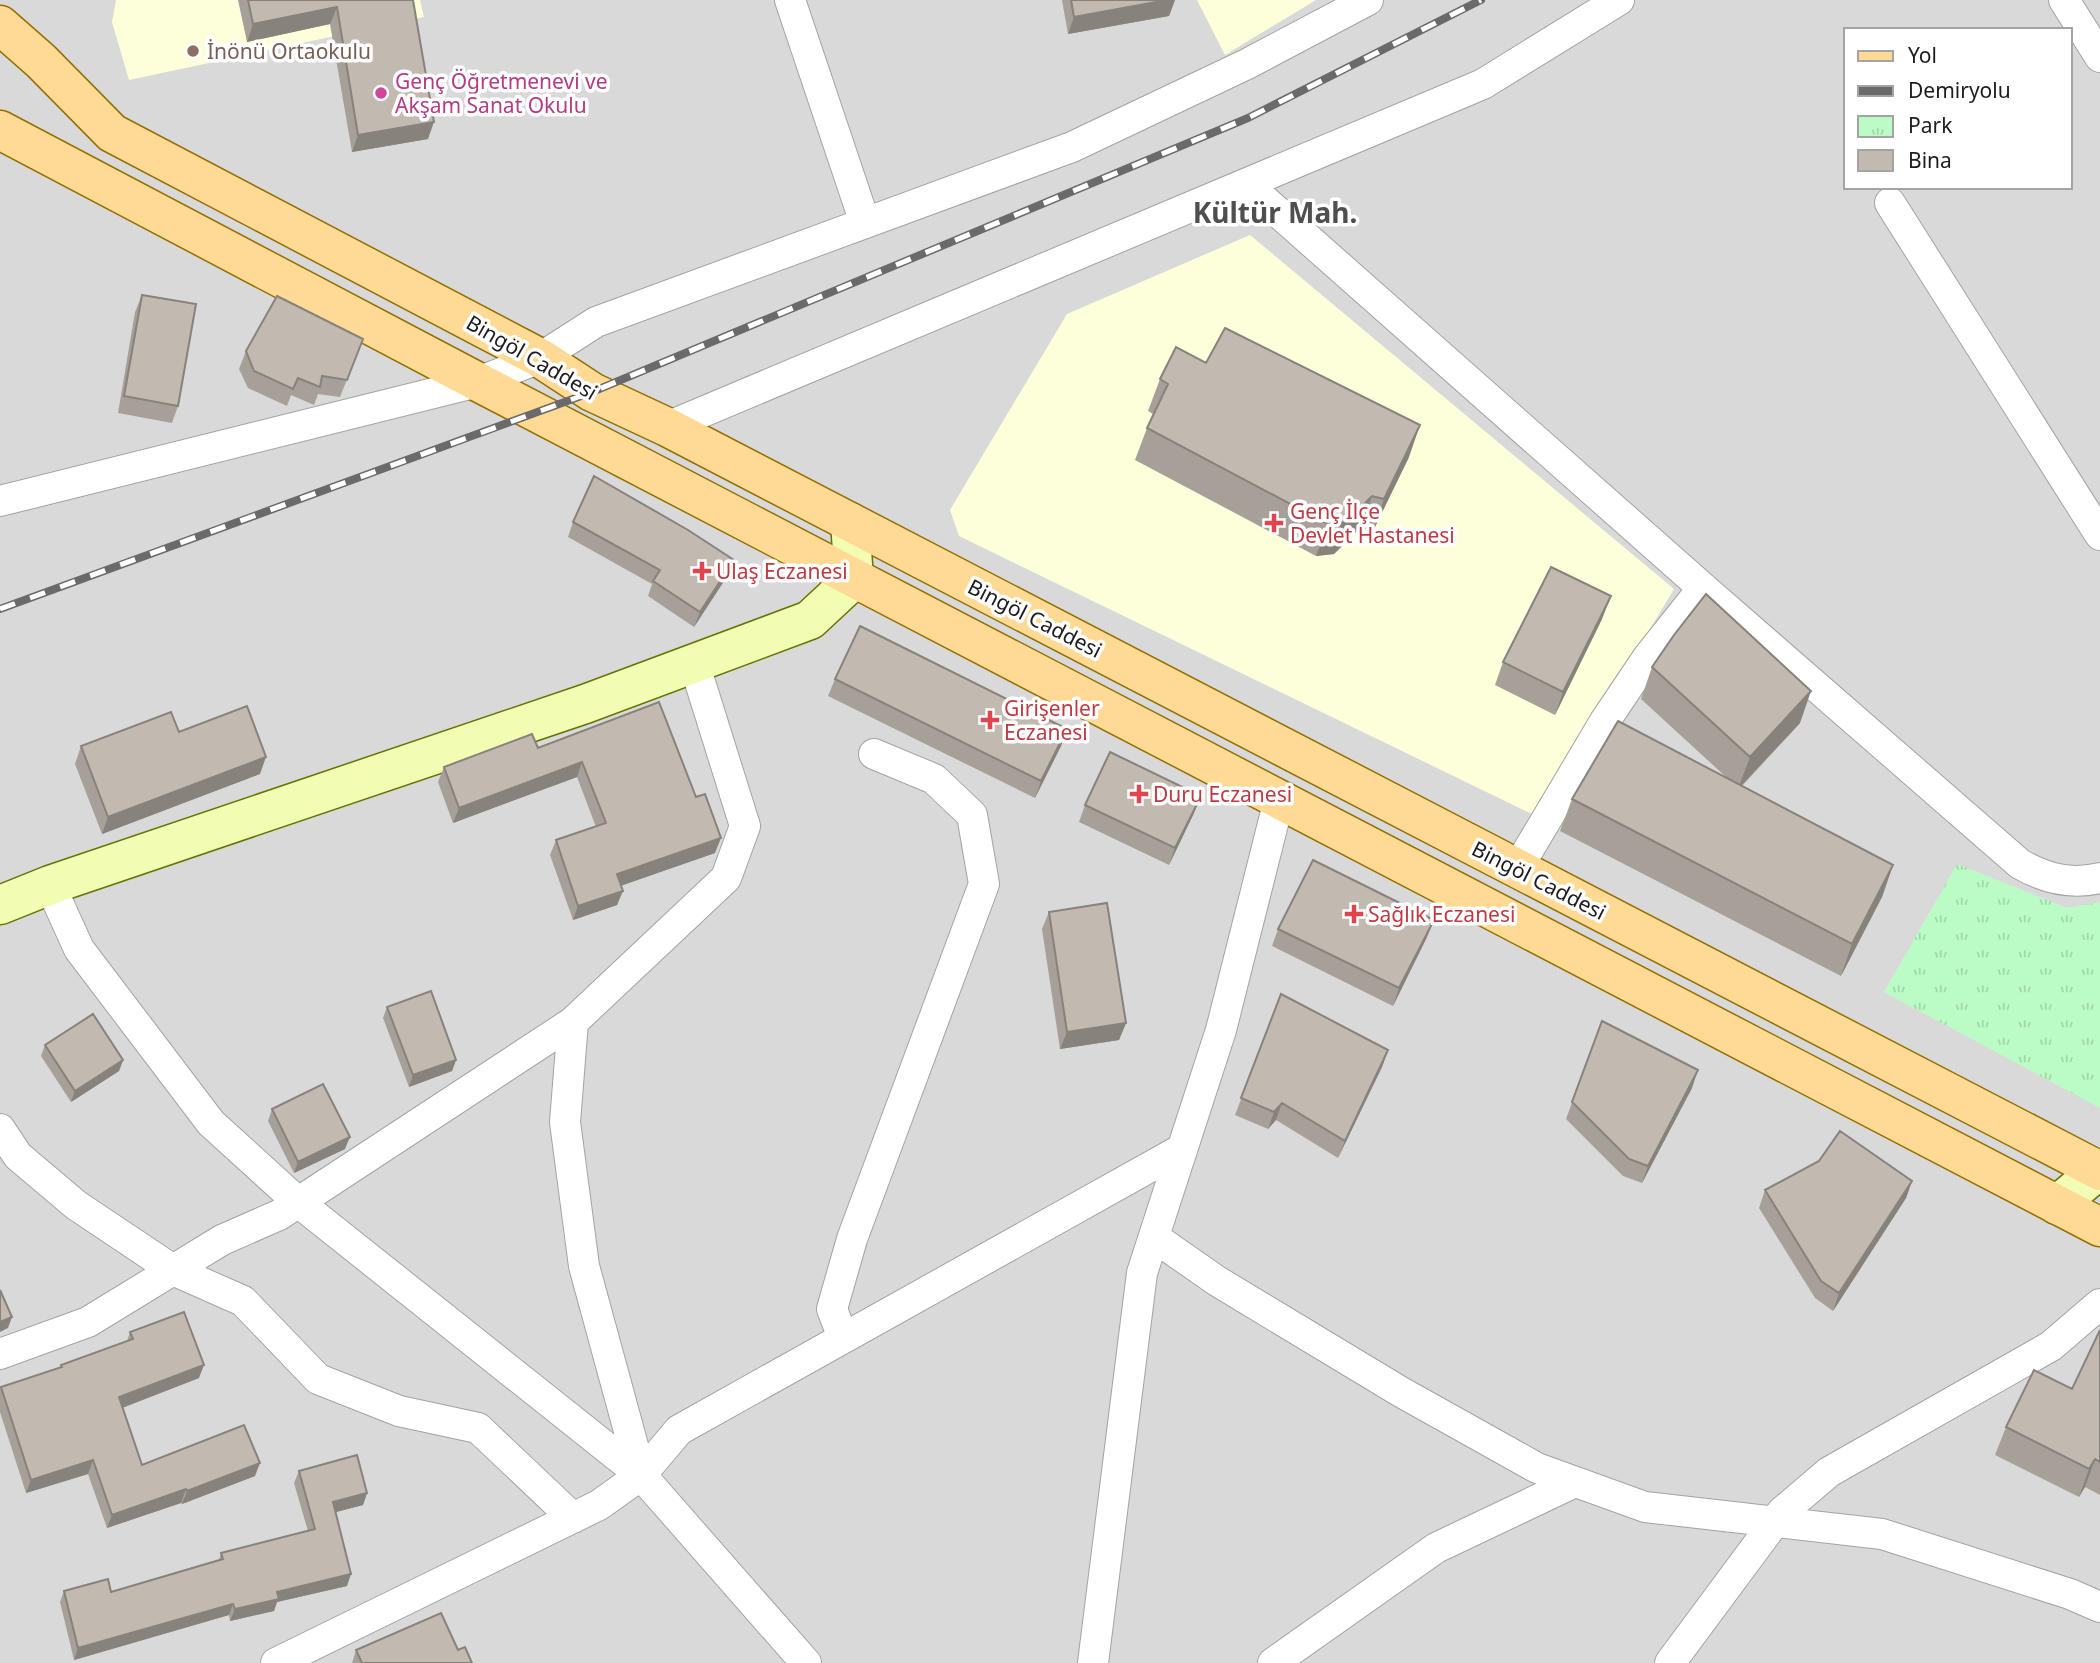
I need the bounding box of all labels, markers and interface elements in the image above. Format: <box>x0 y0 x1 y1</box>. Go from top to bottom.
legend <box>1844 28 2072 189</box>
place label: İnönü Ortaokulu <box>207 37 371 65</box>
text: Yol <box>1908 41 1937 69</box>
marker: İnönü Ortaokulu <box>185 43 201 59</box>
place label: Genç Öğretmenevi ve Akşam Sanat Okulu <box>395 67 608 119</box>
text: Demiryolu <box>1908 76 2011 104</box>
marker: Genç Öğretmenevi ve Akşam Sanat Okulu <box>373 85 389 101</box>
text: Park <box>1908 111 1953 139</box>
text: Bina <box>1908 146 1952 174</box>
district label: Kültür Mah. <box>1193 193 1357 231</box>
street label: Bingöl Caddesi <box>461 308 603 406</box>
place label: Genç İlçe Devlet Hastanesi <box>1290 497 1455 549</box>
marker: Genç İlçe Devlet Hastanesi <box>1264 513 1284 533</box>
place label: Ulaş Eczanesi <box>716 557 848 585</box>
marker: Ulaş Eczanesi <box>694 563 710 579</box>
street label: Bingöl Caddesi <box>963 572 1107 664</box>
place label: Girişenler Eczanesi <box>1004 694 1100 746</box>
marker: Girişenler Eczanesi <box>982 712 998 728</box>
place label: Duru Eczanesi <box>1153 780 1292 808</box>
marker: Duru Eczanesi <box>1131 786 1147 802</box>
street label: Bingöl Caddesi <box>1467 834 1611 926</box>
place label: Sağlık Eczanesi <box>1368 900 1515 928</box>
marker: Sağlık Eczanesi <box>1346 906 1362 922</box>

